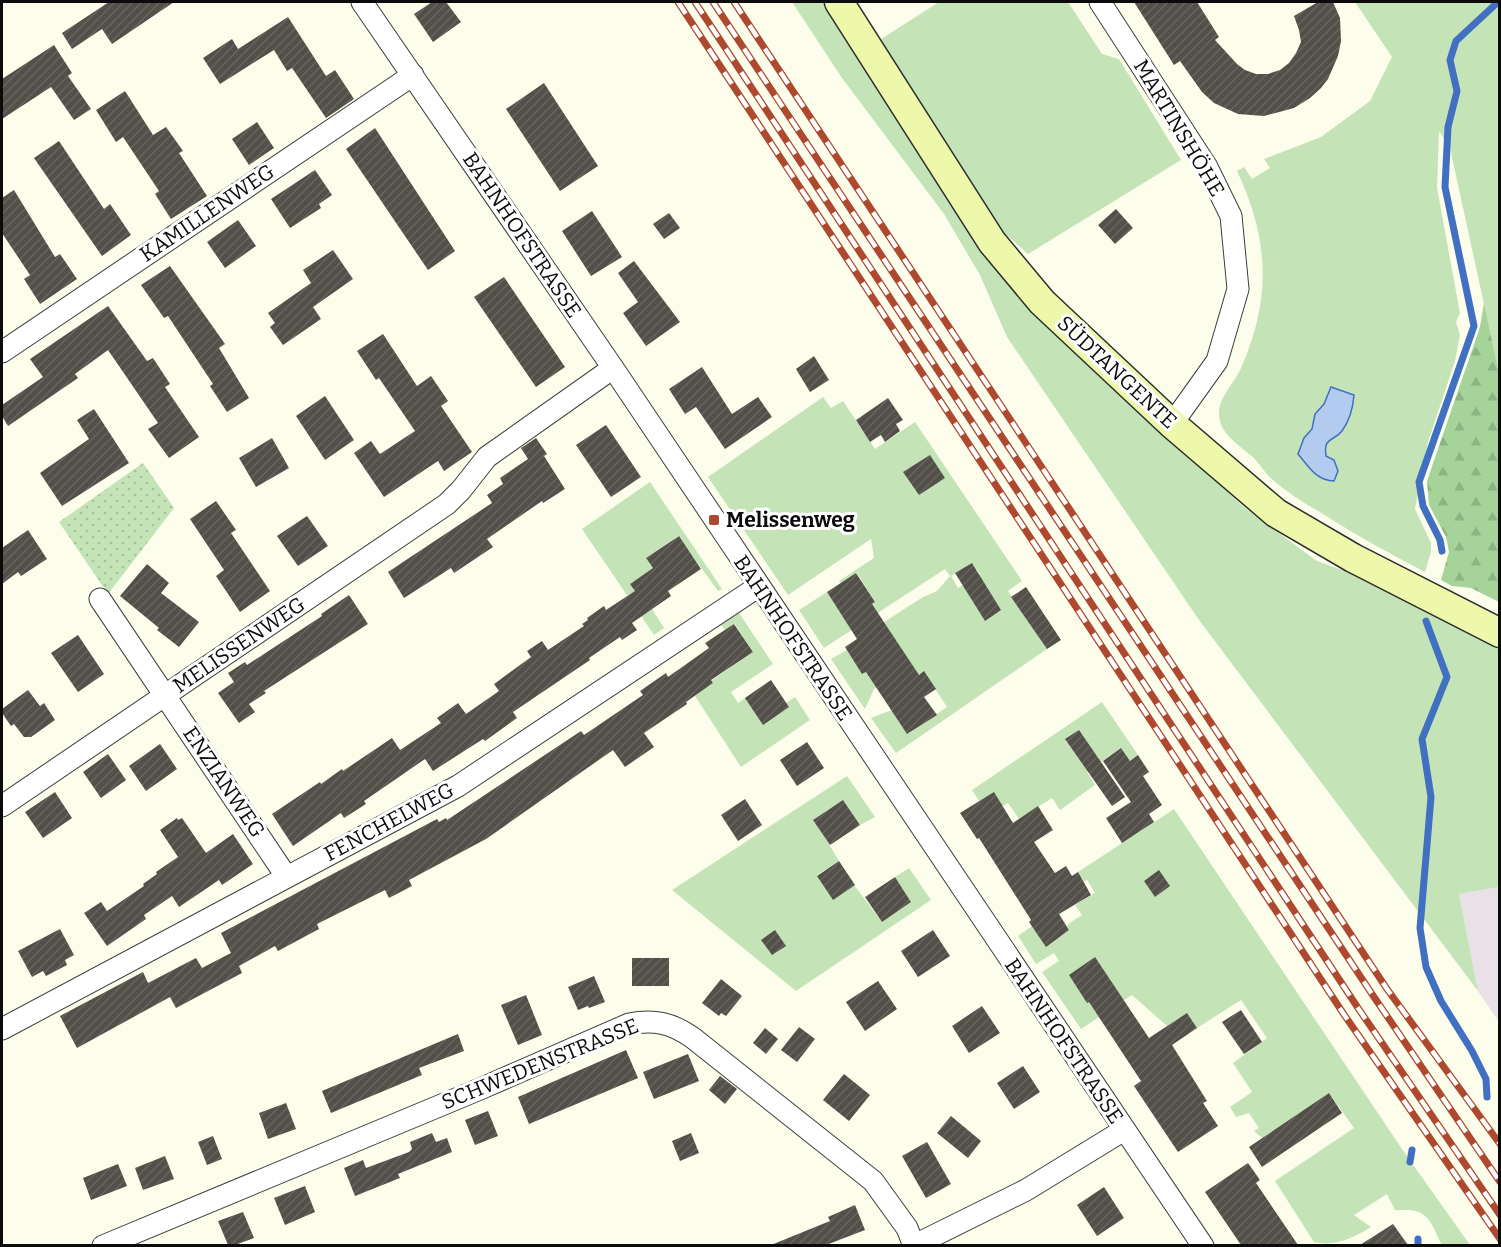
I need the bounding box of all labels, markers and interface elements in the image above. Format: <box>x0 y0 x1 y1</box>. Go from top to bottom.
street label: MARTINSHÖHE <box>1128 55 1230 201</box>
street label: BAHNHOFSTRASSE <box>457 147 587 323</box>
street label: KAMILLENWEG <box>135 159 279 267</box>
street label: SÜDTANGENTE <box>1052 310 1182 434</box>
place label: Melissenweg <box>726 507 855 533</box>
marker: Melissenweg <box>707 513 721 527</box>
street label: BAHNHOFSTRASSE <box>728 550 858 726</box>
street label: MELISSENWEG <box>168 591 310 699</box>
street label: ENZIANWEG <box>177 722 271 842</box>
street label: FENCHELWEG <box>320 777 458 867</box>
street label: BAHNHOFSTRASSE <box>999 953 1129 1129</box>
street label: SCHWEDENSTRASSE <box>438 1013 642 1115</box>

